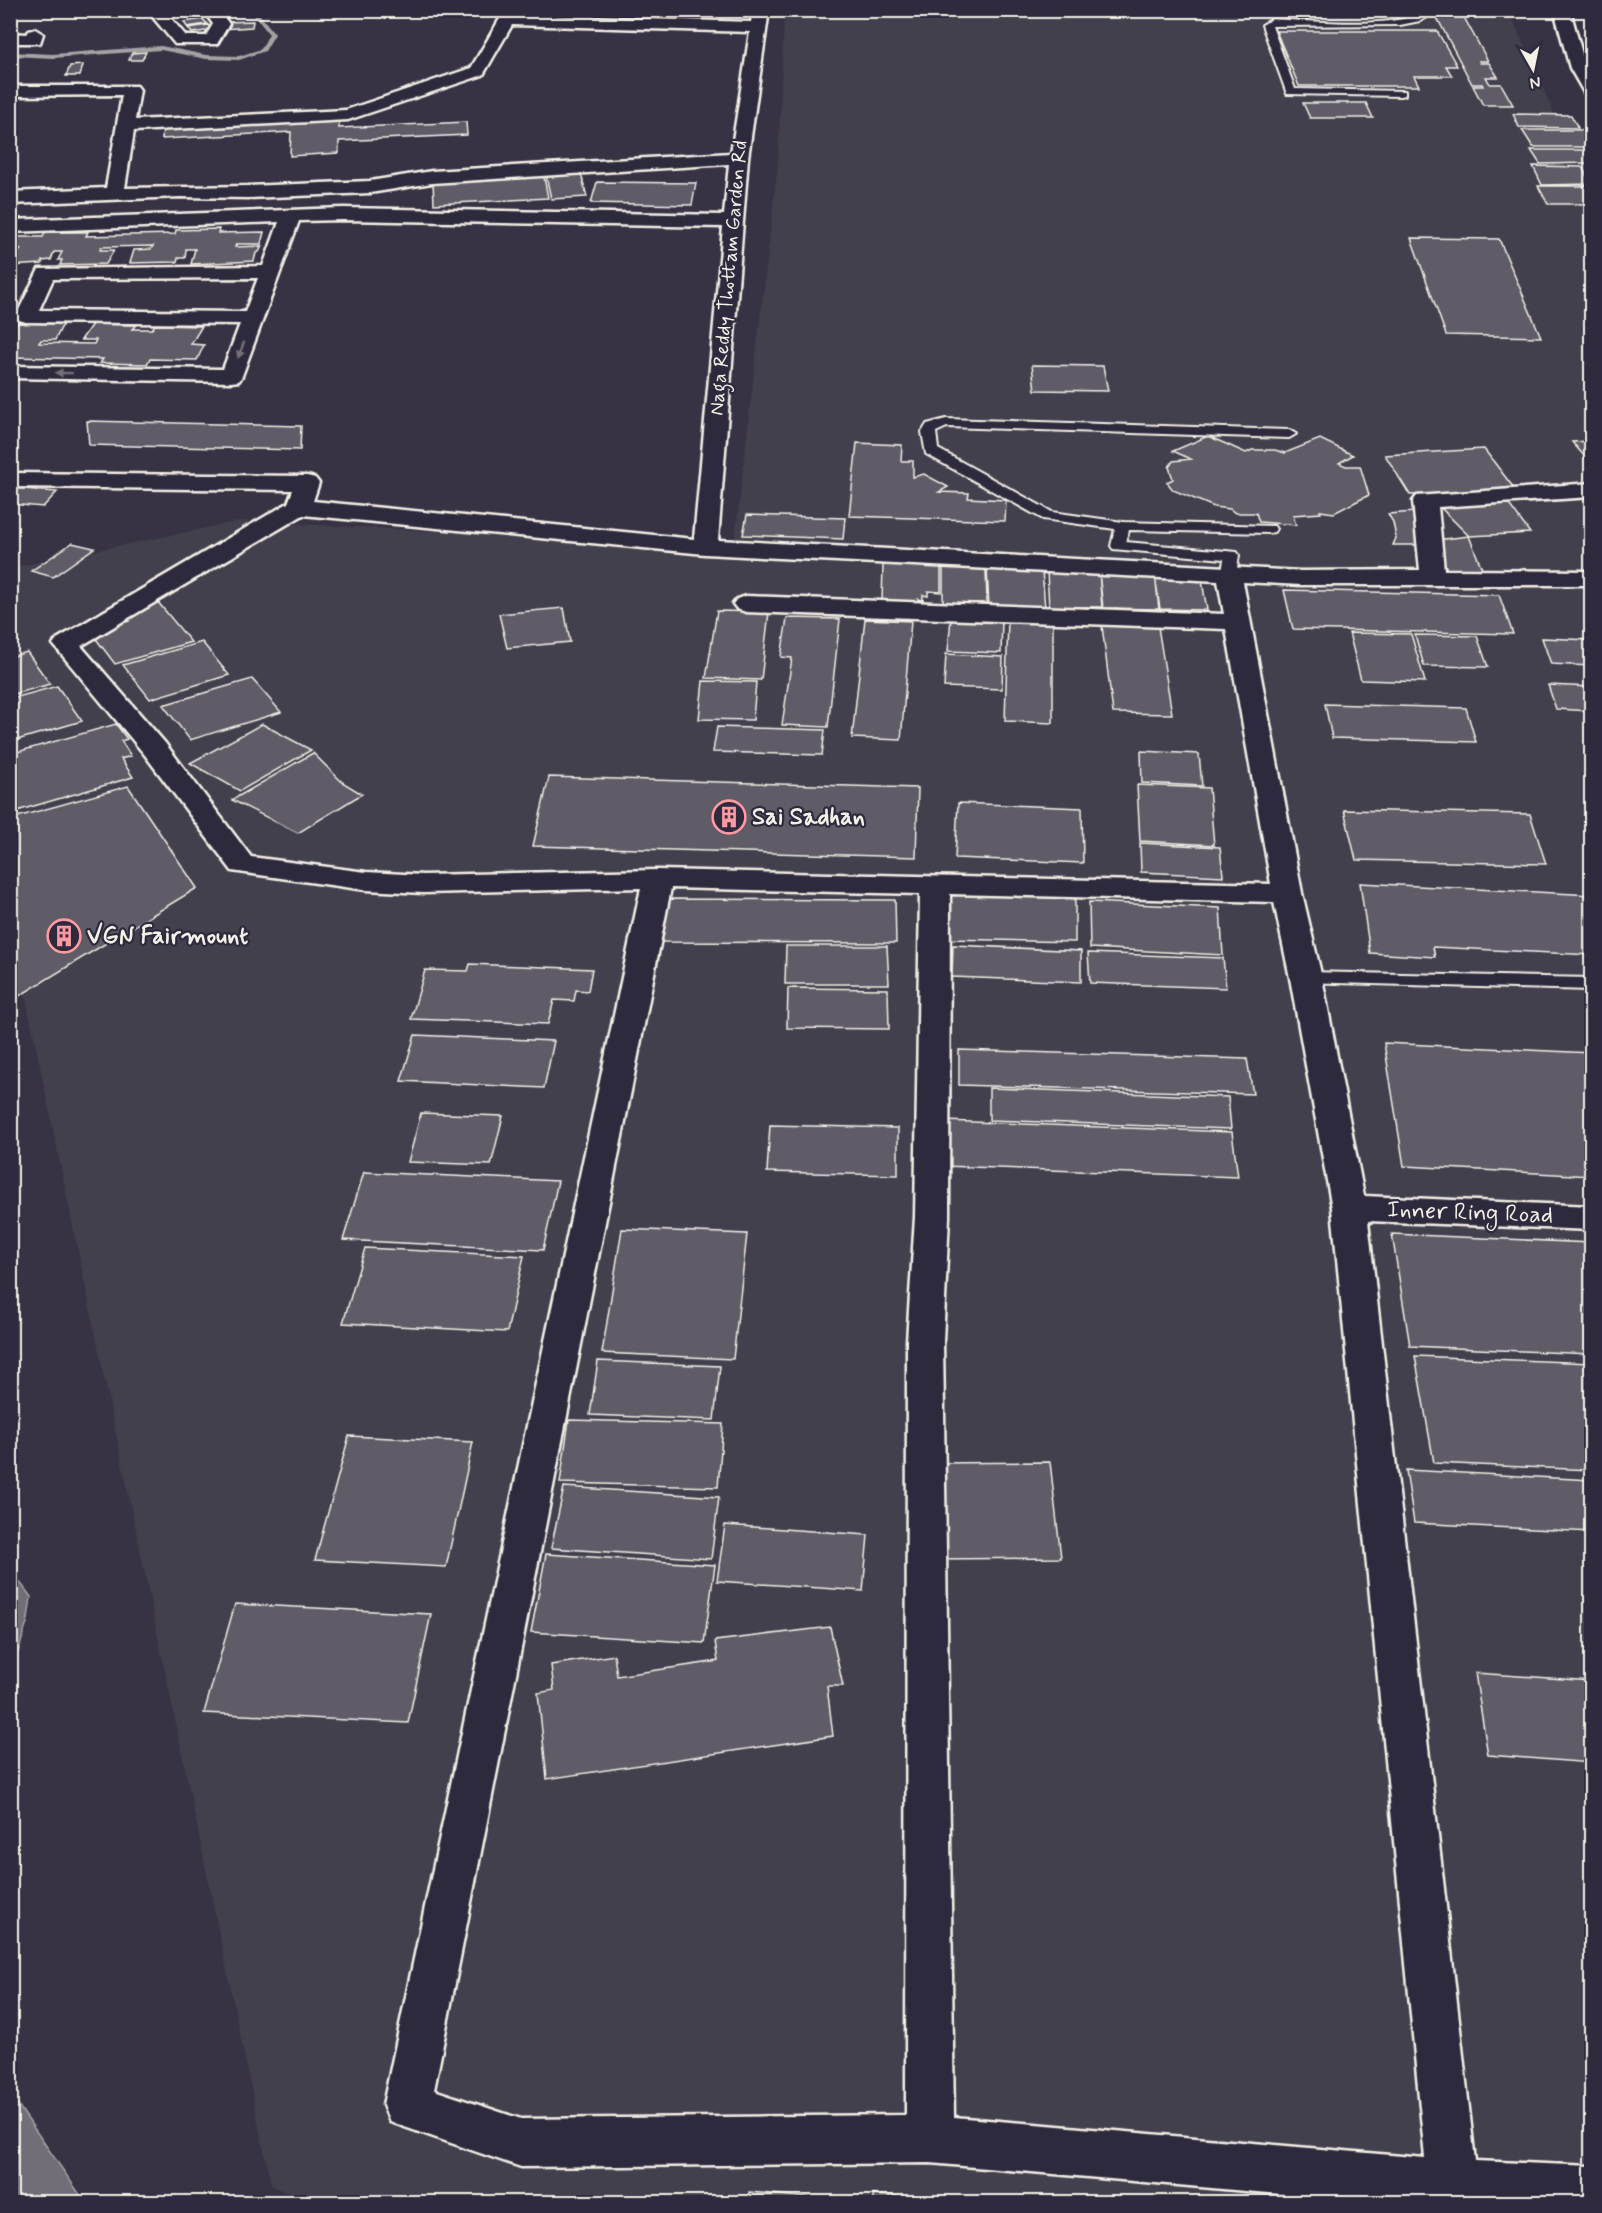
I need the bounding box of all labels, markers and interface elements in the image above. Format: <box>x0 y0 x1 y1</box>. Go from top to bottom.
north arrow <box>1503 39 1563 99</box>
text: N <box>1528 71 1542 94</box>
street label: Naga Reddy Thottam Garden Rd <box>704 139 756 417</box>
one-way arrow <box>236 341 245 359</box>
one-way arrow <box>54 368 73 378</box>
building icon: Sai Sadhan <box>711 799 747 835</box>
place label: Sai Sadhan <box>752 802 865 833</box>
building icon: VGN Fairmount <box>46 918 82 954</box>
place label: VGN Fairmount <box>87 921 248 952</box>
street label: Inner Ring Road <box>1386 1195 1553 1233</box>

